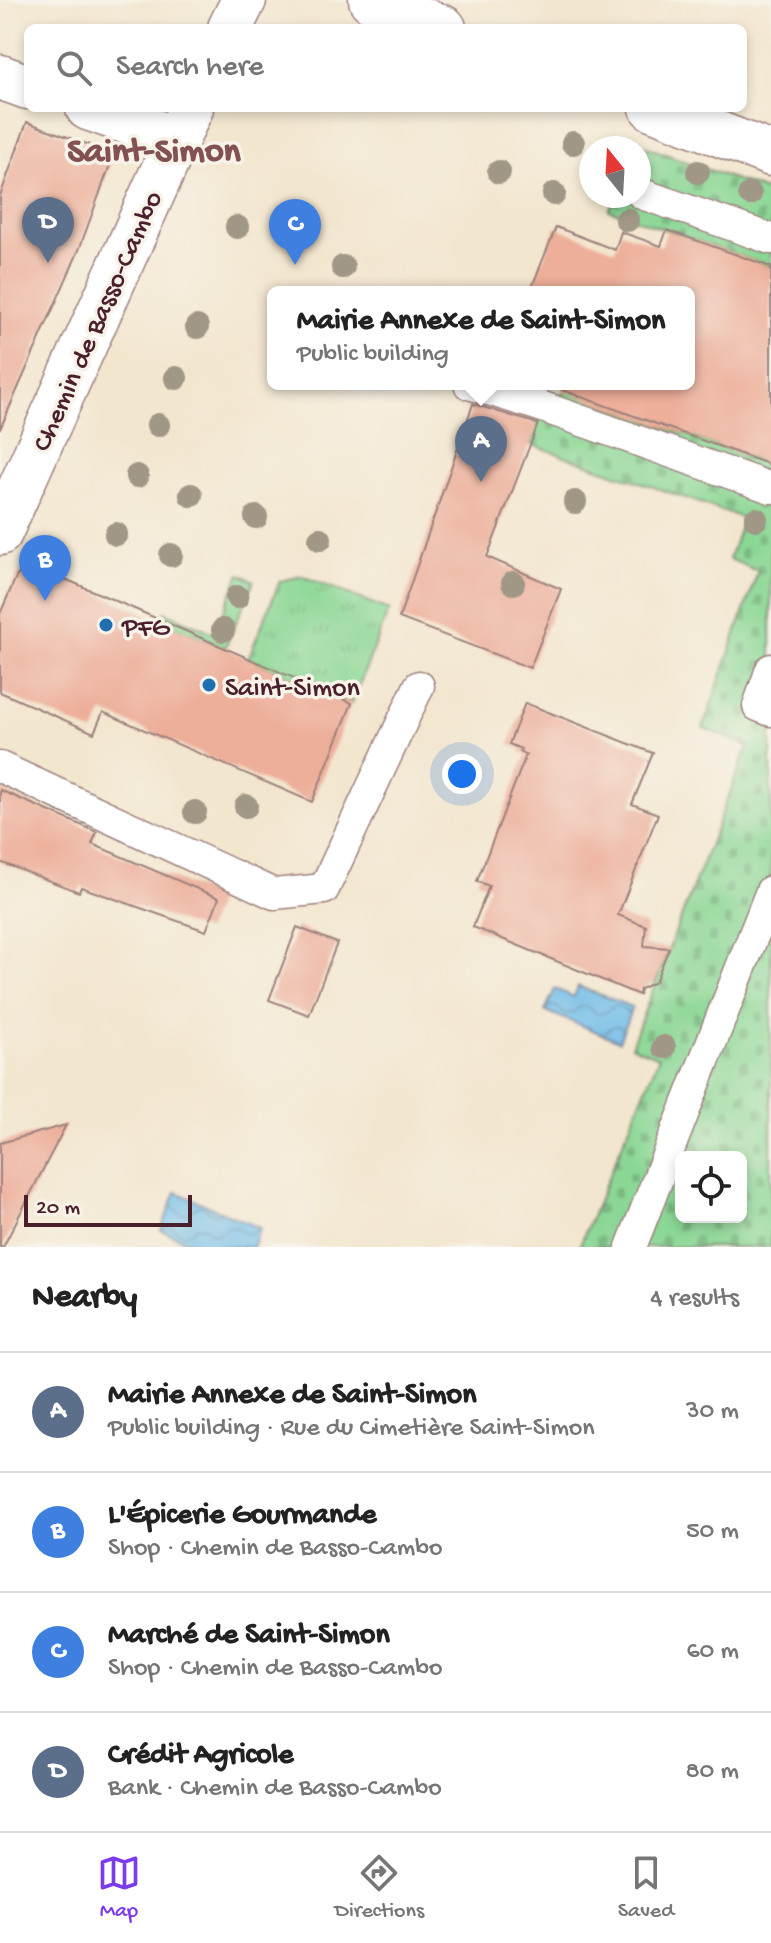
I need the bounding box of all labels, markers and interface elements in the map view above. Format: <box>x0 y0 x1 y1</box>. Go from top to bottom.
search box <box>24 24 747 112</box>
icon: search <box>52 46 96 90</box>
text: Search here <box>116 51 264 86</box>
district label: Saint-Simon <box>67 132 242 175</box>
north arrow <box>579 136 651 208</box>
street label: Chemin de Basso-Cambo <box>27 186 171 457</box>
pin: D <box>22 197 74 263</box>
pin: C <box>269 199 321 265</box>
popup <box>267 286 695 390</box>
text: Mairie Annexe de Saint-Simon <box>297 305 665 340</box>
text: Public building <box>297 340 449 371</box>
pin: A <box>455 416 507 482</box>
pin: B <box>19 535 71 601</box>
place label: PFG <box>121 613 171 646</box>
marker: PFG <box>97 616 115 634</box>
place label: Saint-Simon <box>225 673 361 706</box>
marker: Saint-Simon <box>200 676 218 694</box>
your location <box>442 754 482 794</box>
map controls <box>675 1151 747 1223</box>
button: locate <box>675 1151 747 1223</box>
scale bar <box>24 1191 192 1227</box>
text: 20 m <box>36 1196 80 1222</box>
text: Nearby <box>32 1279 137 1319</box>
text: 4 results <box>650 1284 739 1315</box>
text: Mairie Annexe de Saint-Simon <box>108 1379 476 1414</box>
text: A <box>50 1397 66 1428</box>
text: 30 m <box>686 1397 739 1428</box>
text: Public building · Rue du Cimetière Saint-Simon <box>108 1414 595 1445</box>
text: L'Épicerie Gourmande <box>108 1499 376 1534</box>
text: B <box>51 1517 65 1548</box>
text: 50 m <box>686 1517 739 1548</box>
text: Shop · Chemin de Basso-Cambo <box>108 1534 442 1565</box>
text: Marché de Saint-Simon <box>108 1619 390 1654</box>
text: C <box>51 1637 65 1668</box>
text: 60 m <box>686 1637 739 1668</box>
text: Shop · Chemin de Basso-Cambo <box>108 1654 442 1685</box>
text: Crédit Agricole <box>108 1739 294 1774</box>
text: D <box>50 1757 66 1788</box>
text: 80 m <box>685 1757 739 1788</box>
text: Bank · Chemin de Basso-Cambo <box>108 1774 442 1805</box>
tab: Map <box>97 1851 141 1925</box>
tab: Directions <box>335 1851 424 1925</box>
tab: Saved <box>618 1851 674 1925</box>

